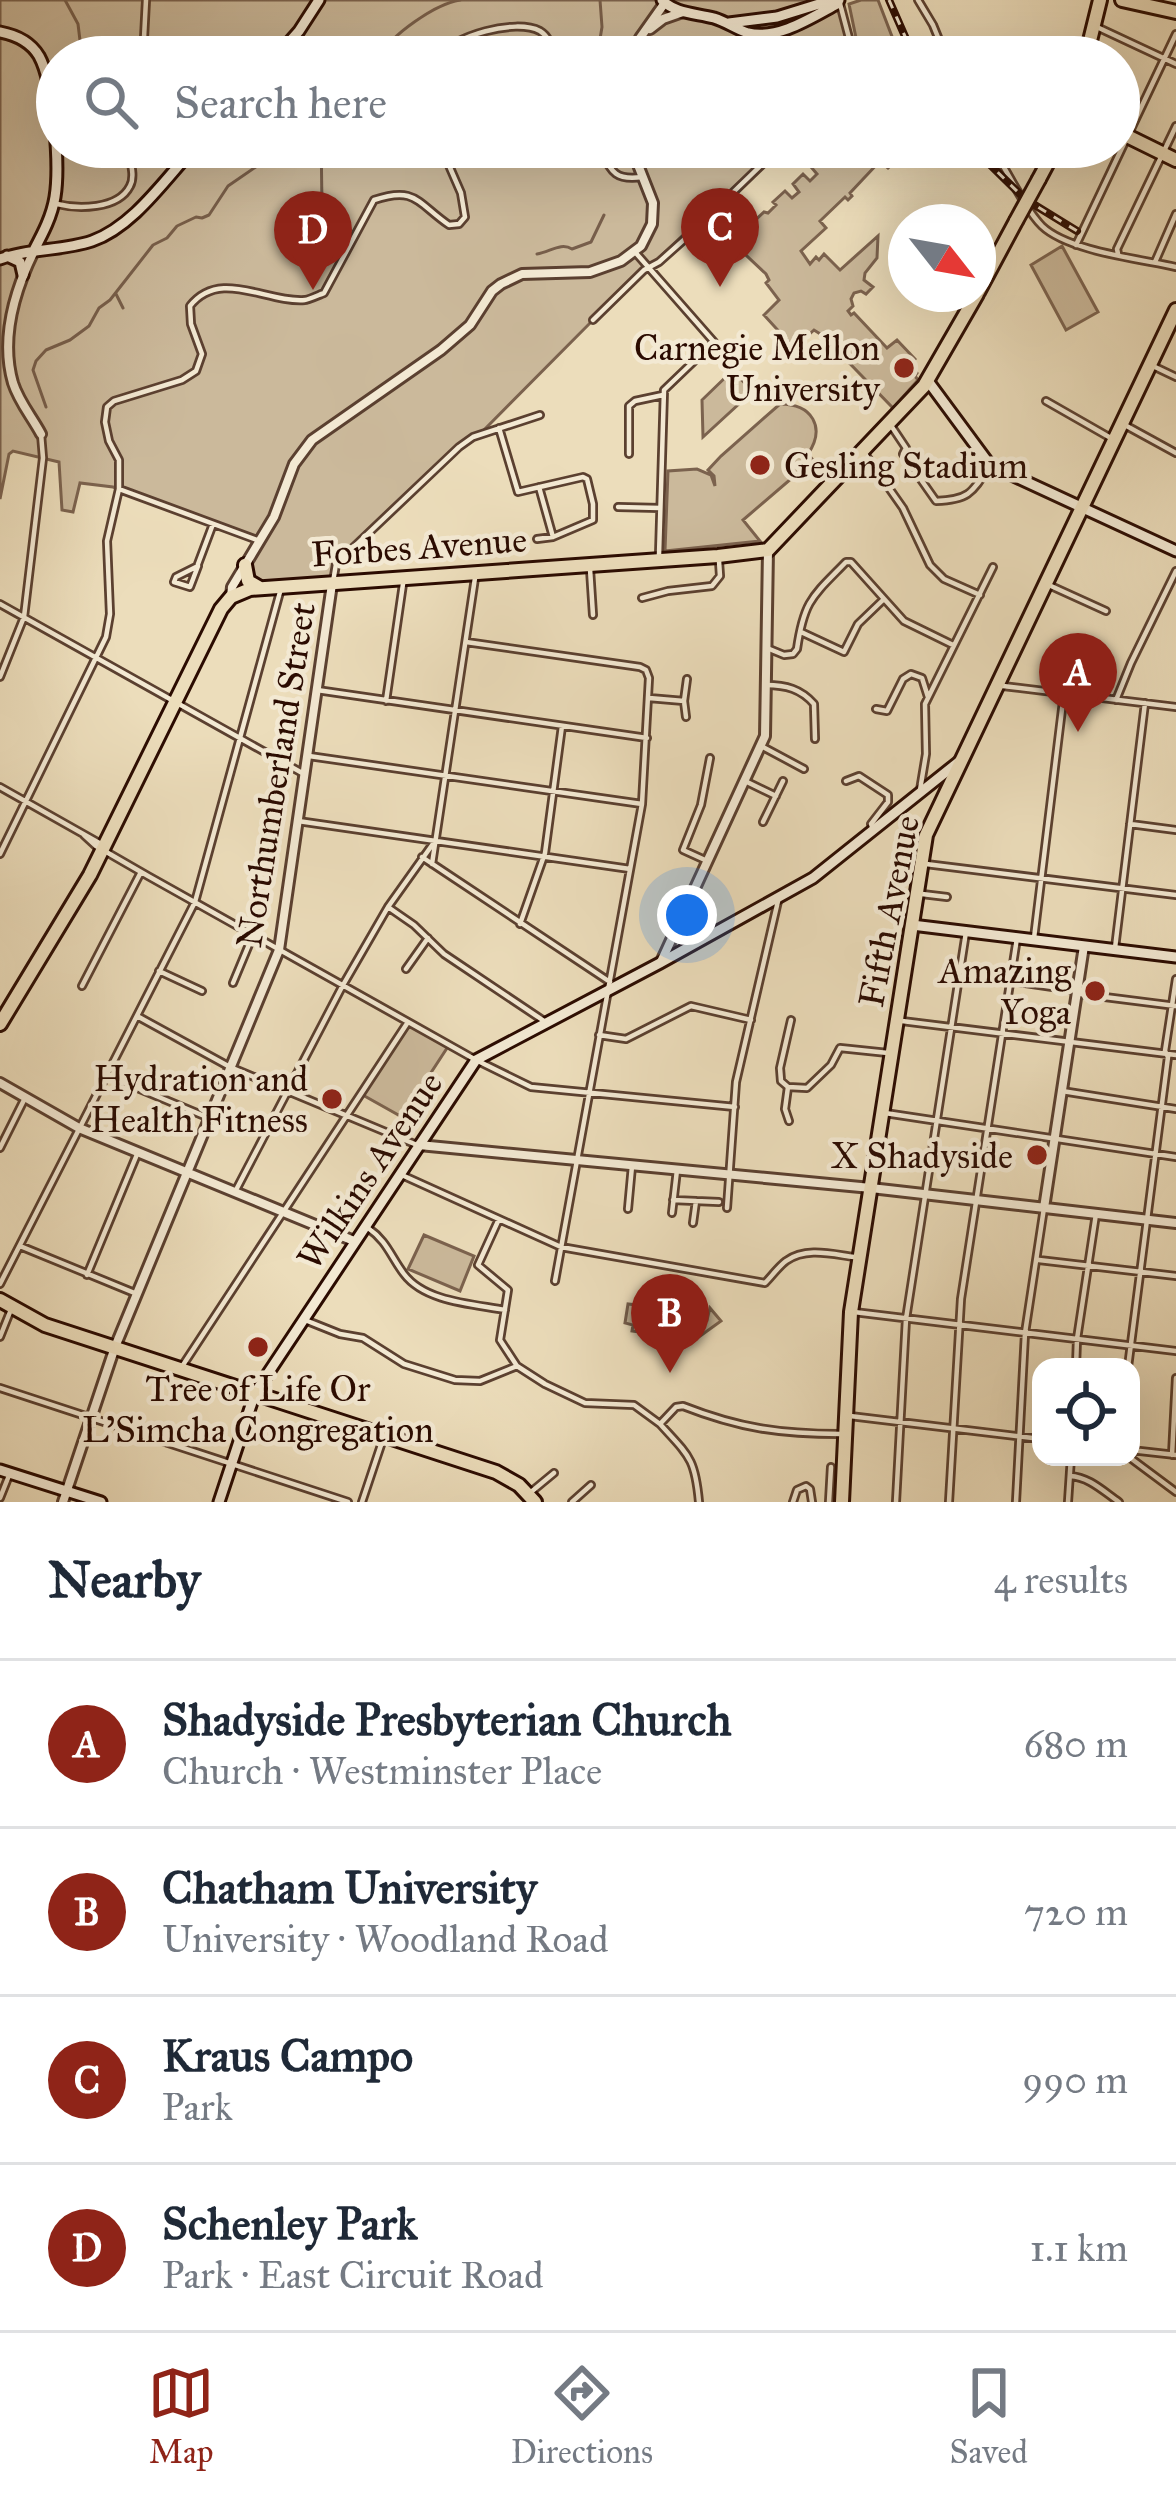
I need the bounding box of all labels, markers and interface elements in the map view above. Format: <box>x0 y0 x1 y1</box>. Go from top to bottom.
search box <box>36 36 1140 168</box>
icon: search <box>78 69 144 135</box>
text: Search here <box>174 75 387 130</box>
pin: C <box>681 188 759 287</box>
pin: D <box>274 191 352 290</box>
north arrow <box>888 204 996 312</box>
place label: Carnegie Mellon University <box>634 326 881 411</box>
marker: Carnegie Mellon University <box>891 355 917 381</box>
place label: Gesling Stadium <box>784 444 1028 488</box>
marker: Gesling Stadium <box>747 452 773 478</box>
street label: Forbes Avenue <box>310 518 528 576</box>
street label: Northumberland Street <box>227 599 325 951</box>
pin: A <box>1039 633 1117 732</box>
street label: Fifth Avenue <box>849 812 929 1011</box>
your location <box>657 885 717 945</box>
place label: Amazing Yoga <box>936 949 1072 1034</box>
marker: Amazing Yoga <box>1082 978 1108 1004</box>
place label: Hydration and Health Fitness <box>90 1057 308 1142</box>
street label: Wilkins Avenue <box>288 1063 452 1278</box>
marker: Hydration and Health Fitness <box>319 1086 345 1112</box>
place label: X Shadyside <box>831 1134 1013 1178</box>
marker: X Shadyside <box>1024 1142 1050 1168</box>
pin: B <box>631 1274 709 1373</box>
marker: Tree of Life Or L'Simcha Congregation <box>245 1334 271 1360</box>
map controls <box>1032 1358 1140 1466</box>
button: locate <box>1032 1358 1140 1466</box>
place label: Tree of Life Or L'Simcha Congregation <box>82 1367 434 1452</box>
text: Nearby <box>48 1549 200 1611</box>
text: 4 results <box>994 1556 1128 1604</box>
text: Shadyside Presbyterian Church <box>162 1692 731 1747</box>
text: A <box>74 1720 100 1768</box>
text: 680 m <box>1023 1720 1128 1768</box>
text: Church · Westminster Place <box>162 1747 602 1795</box>
text: Chatham University <box>162 1860 537 1915</box>
text: B <box>74 1888 100 1936</box>
text: 720 m <box>1024 1888 1128 1936</box>
text: University · Woodland Road <box>162 1915 609 1963</box>
text: Kraus Campo <box>162 2028 413 2083</box>
text: C <box>74 2056 100 2104</box>
text: 990 m <box>1022 2056 1128 2104</box>
text: Park <box>162 2083 233 2131</box>
text: Schenley Park <box>162 2196 417 2251</box>
text: D <box>72 2224 102 2272</box>
text: 1.1 km <box>1030 2224 1128 2272</box>
text: Park · East Circuit Road <box>162 2251 544 2299</box>
tab: Map <box>148 2360 214 2472</box>
tab: Directions <box>511 2360 653 2472</box>
tab: Saved <box>949 2360 1028 2472</box>

